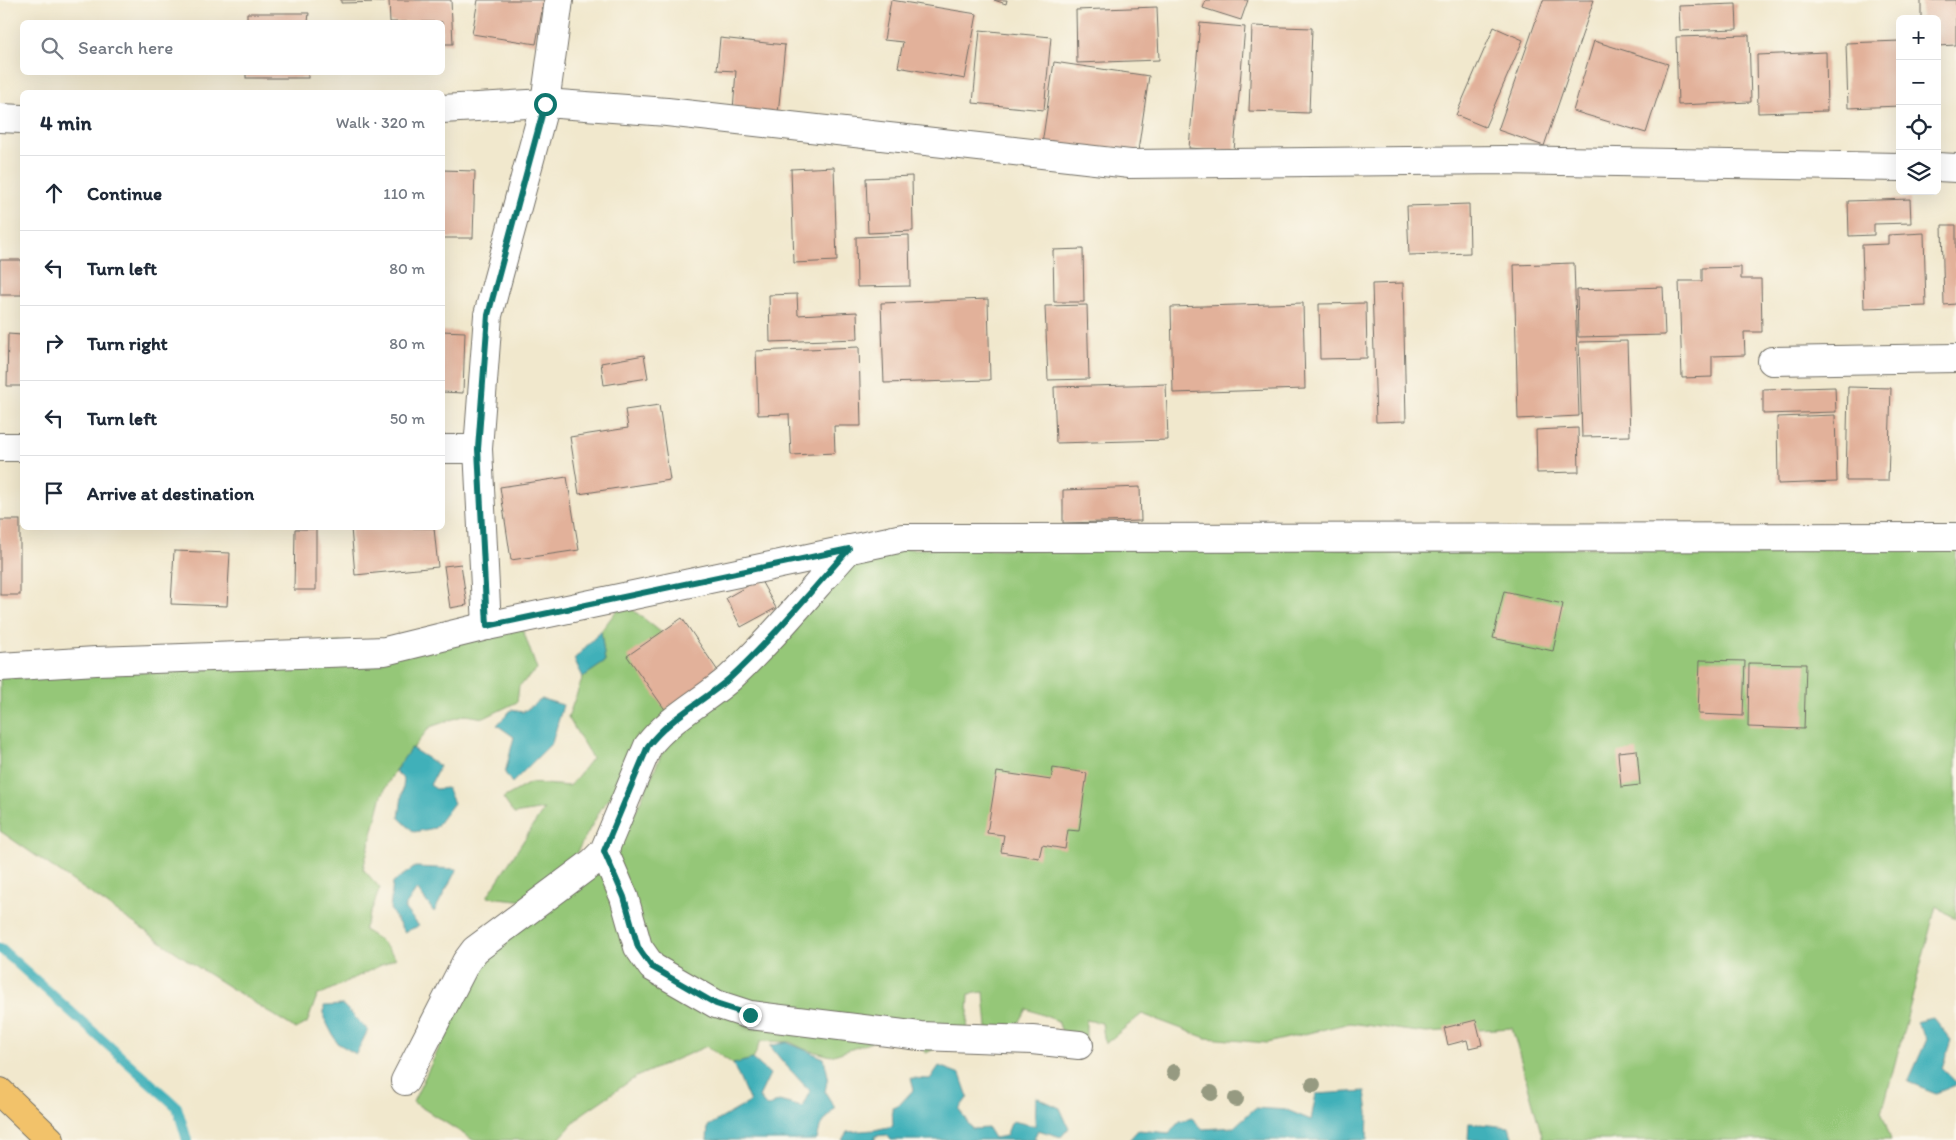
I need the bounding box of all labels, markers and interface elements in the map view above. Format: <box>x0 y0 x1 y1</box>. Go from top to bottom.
map controls <box>1896 15 1941 195</box>
button: + <box>1896 15 1941 60</box>
search box <box>20 20 445 75</box>
icon: search <box>38 34 66 62</box>
text: Search here <box>78 36 173 59</box>
button: − <box>1896 60 1941 105</box>
route start <box>534 93 557 116</box>
button: locate <box>1896 105 1941 150</box>
text: 4 min <box>40 110 92 135</box>
text: Walk · 320 m <box>336 113 425 132</box>
button: layers <box>1896 150 1941 195</box>
icon: ahead <box>40 179 68 207</box>
text: Continue <box>87 182 162 205</box>
text: 110 m <box>383 184 425 203</box>
icon: left <box>40 254 68 282</box>
text: Turn left <box>87 257 157 280</box>
text: 80 m <box>389 259 425 278</box>
icon: right <box>40 329 68 357</box>
text: Turn right <box>87 332 168 355</box>
text: 80 m <box>389 334 425 353</box>
icon: left <box>40 404 68 432</box>
text: Turn left <box>87 407 157 430</box>
text: 50 m <box>390 409 425 428</box>
icon: arrive <box>40 479 68 507</box>
text: Arrive at destination <box>87 482 254 505</box>
route end <box>739 1004 762 1027</box>

